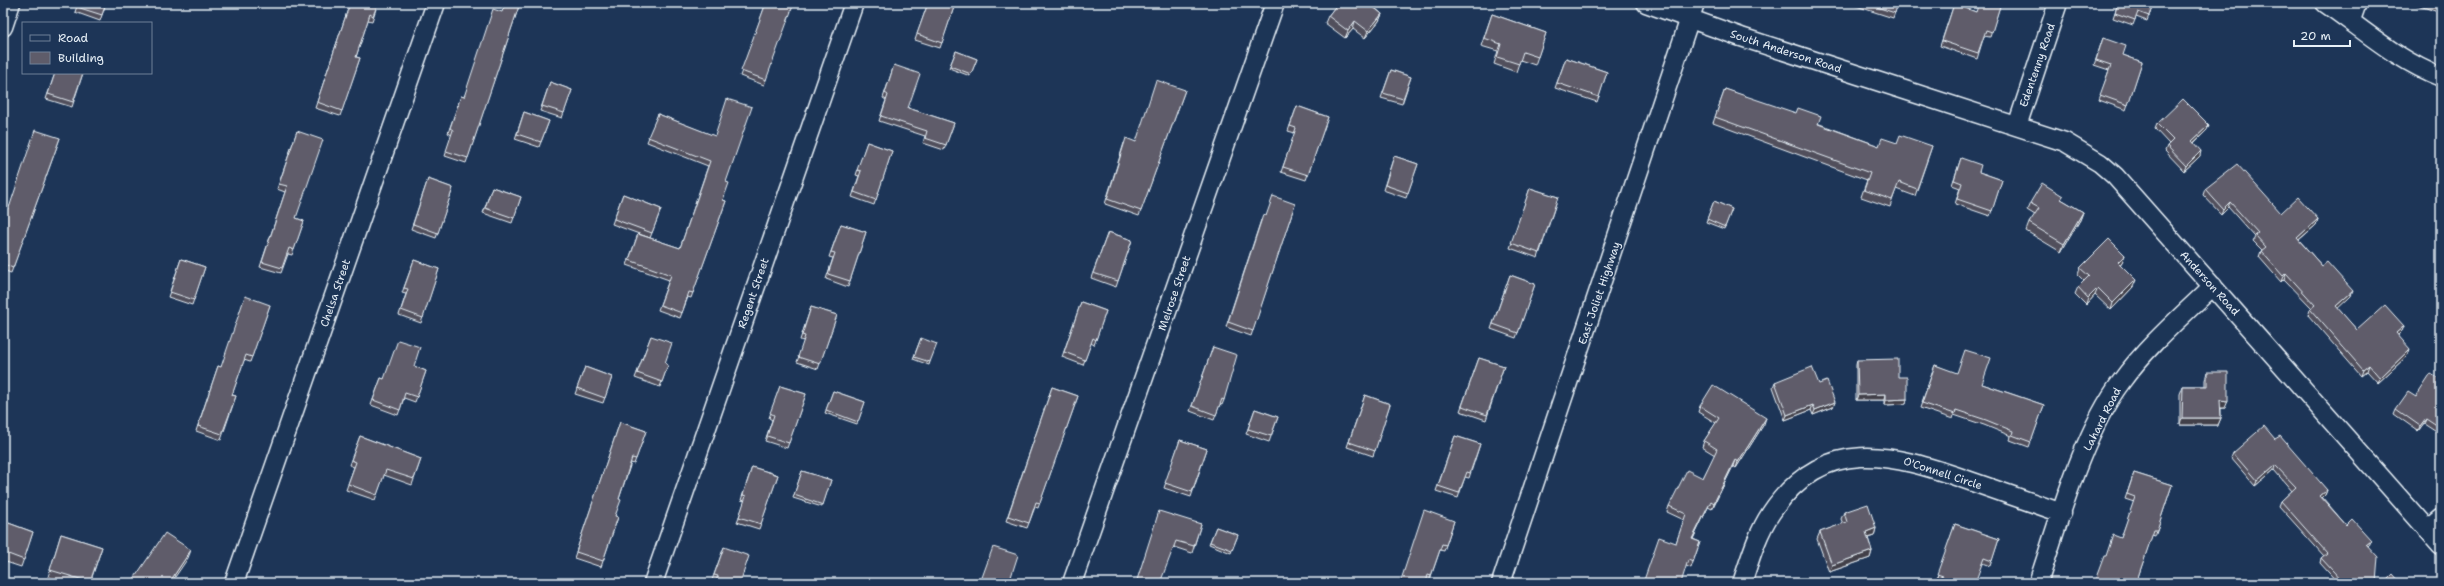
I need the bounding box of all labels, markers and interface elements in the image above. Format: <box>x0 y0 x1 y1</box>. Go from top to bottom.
street label: Edentenny Road <box>2016 21 2059 109</box>
legend <box>22 22 152 74</box>
scale bar <box>2294 22 2350 48</box>
street label: South Anderson Road <box>1728 26 1844 77</box>
text: 20 m <box>2300 28 2331 44</box>
text: Road <box>58 30 89 46</box>
text: Building <box>58 50 104 66</box>
street label: East Joliet Highway <box>1575 240 1624 347</box>
street label: Anderson Road <box>2177 248 2243 319</box>
street label: Melrose Street <box>1155 253 1194 333</box>
street label: Regent Street <box>734 256 773 330</box>
street label: Chelsa Street <box>317 257 354 329</box>
street label: Lahard Road <box>2080 385 2125 453</box>
street label: O'Connell Circle <box>1902 454 1984 493</box>

